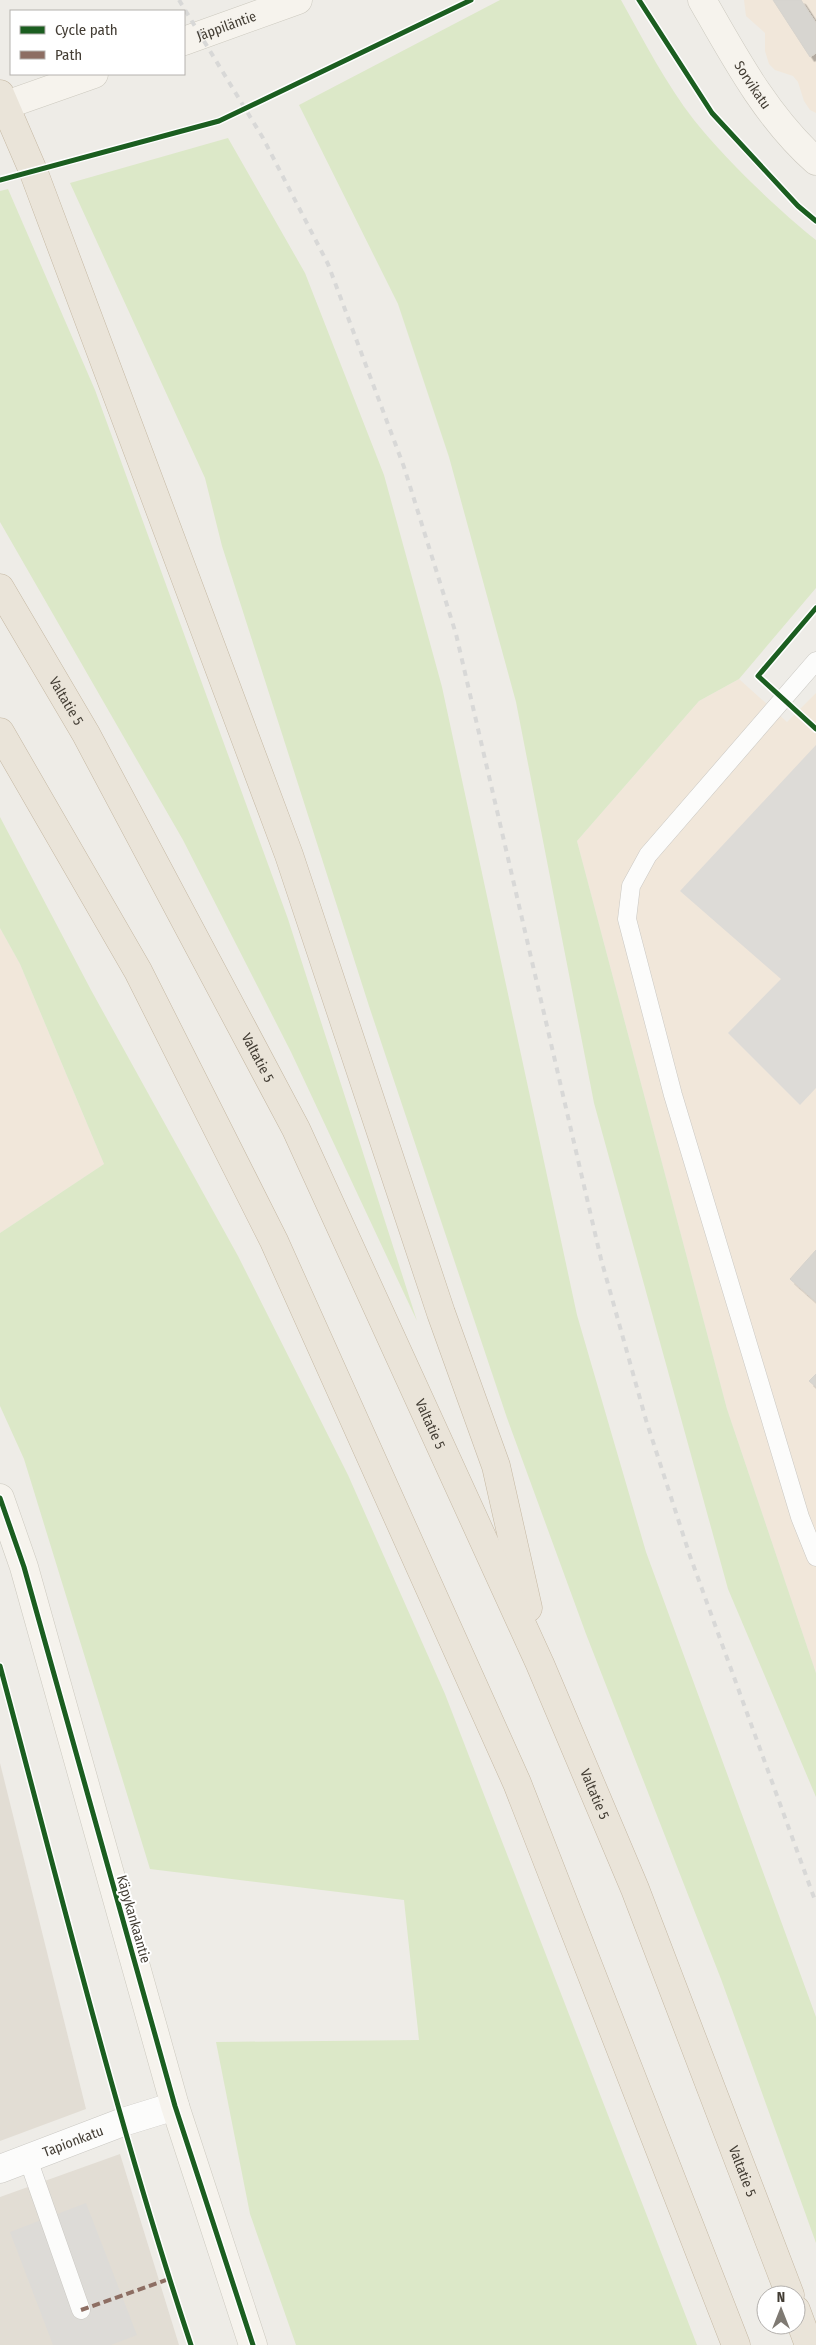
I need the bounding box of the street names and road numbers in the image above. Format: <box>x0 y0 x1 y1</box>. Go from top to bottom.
street label: Jäppiläntie <box>194 8 259 45</box>
street label: Sorvikatu <box>730 58 774 113</box>
street label: Valtatie 5 <box>45 674 87 728</box>
street label: Valtatie 5 <box>238 1030 278 1085</box>
street label: Valtatie 5 <box>411 1396 449 1452</box>
street label: Valtatie 5 <box>576 1766 613 1822</box>
street label: Käpykankaantie <box>113 1873 154 1965</box>
street label: Tapionkatu <box>40 2122 106 2161</box>
street label: Valtatie 5 <box>725 2143 760 2199</box>

